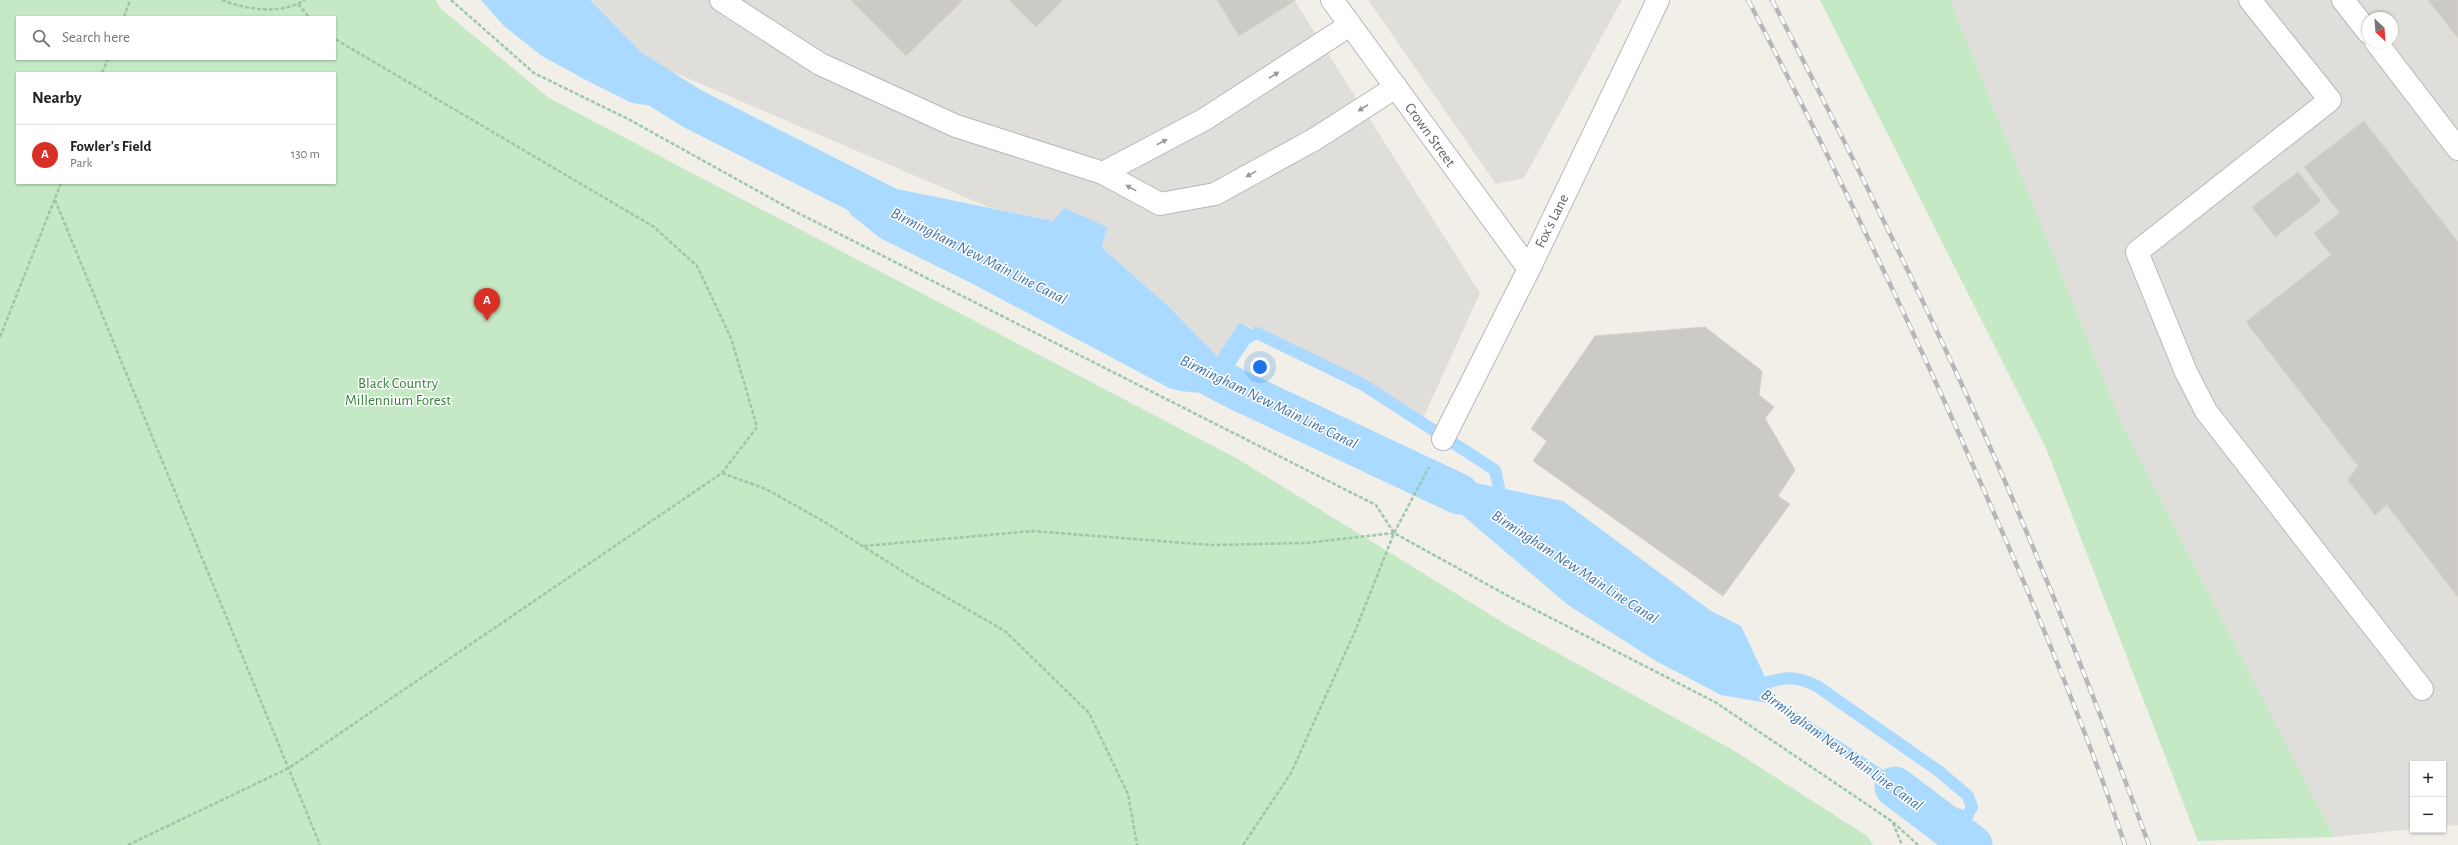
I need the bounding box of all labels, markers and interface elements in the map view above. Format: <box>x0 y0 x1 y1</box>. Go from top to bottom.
north arrow <box>2362 12 2398 48</box>
search box <box>16 16 336 60</box>
icon: search <box>30 27 52 49</box>
text: Search here <box>62 30 130 45</box>
one-way arrow <box>1269 71 1279 79</box>
text: Nearby <box>32 89 82 106</box>
street label: Crown Street <box>1402 100 1458 170</box>
one-way arrow <box>1357 105 1369 112</box>
one-way arrow <box>1156 138 1168 145</box>
text: Fowler's Field <box>70 139 151 154</box>
text: A <box>41 148 49 161</box>
text: 130 m <box>291 148 320 161</box>
text: Park <box>70 157 92 170</box>
one-way arrow <box>1245 171 1257 177</box>
one-way arrow <box>1125 185 1137 191</box>
street label: Fox's Lane <box>1533 192 1571 250</box>
water label: Birmingham New Main Line Canal <box>888 205 1070 307</box>
pin: A <box>474 288 500 321</box>
water label: Birmingham New Main Line Canal <box>1178 352 1360 452</box>
your location <box>1250 357 1270 377</box>
park label: Black Country Millennium Forest <box>345 376 451 408</box>
water label: Birmingham New Main Line Canal <box>1489 507 1661 627</box>
water label: Birmingham New Main Line Canal <box>1758 686 1926 814</box>
map controls <box>2410 761 2446 833</box>
button: + <box>2410 761 2446 797</box>
button: − <box>2410 797 2446 833</box>

